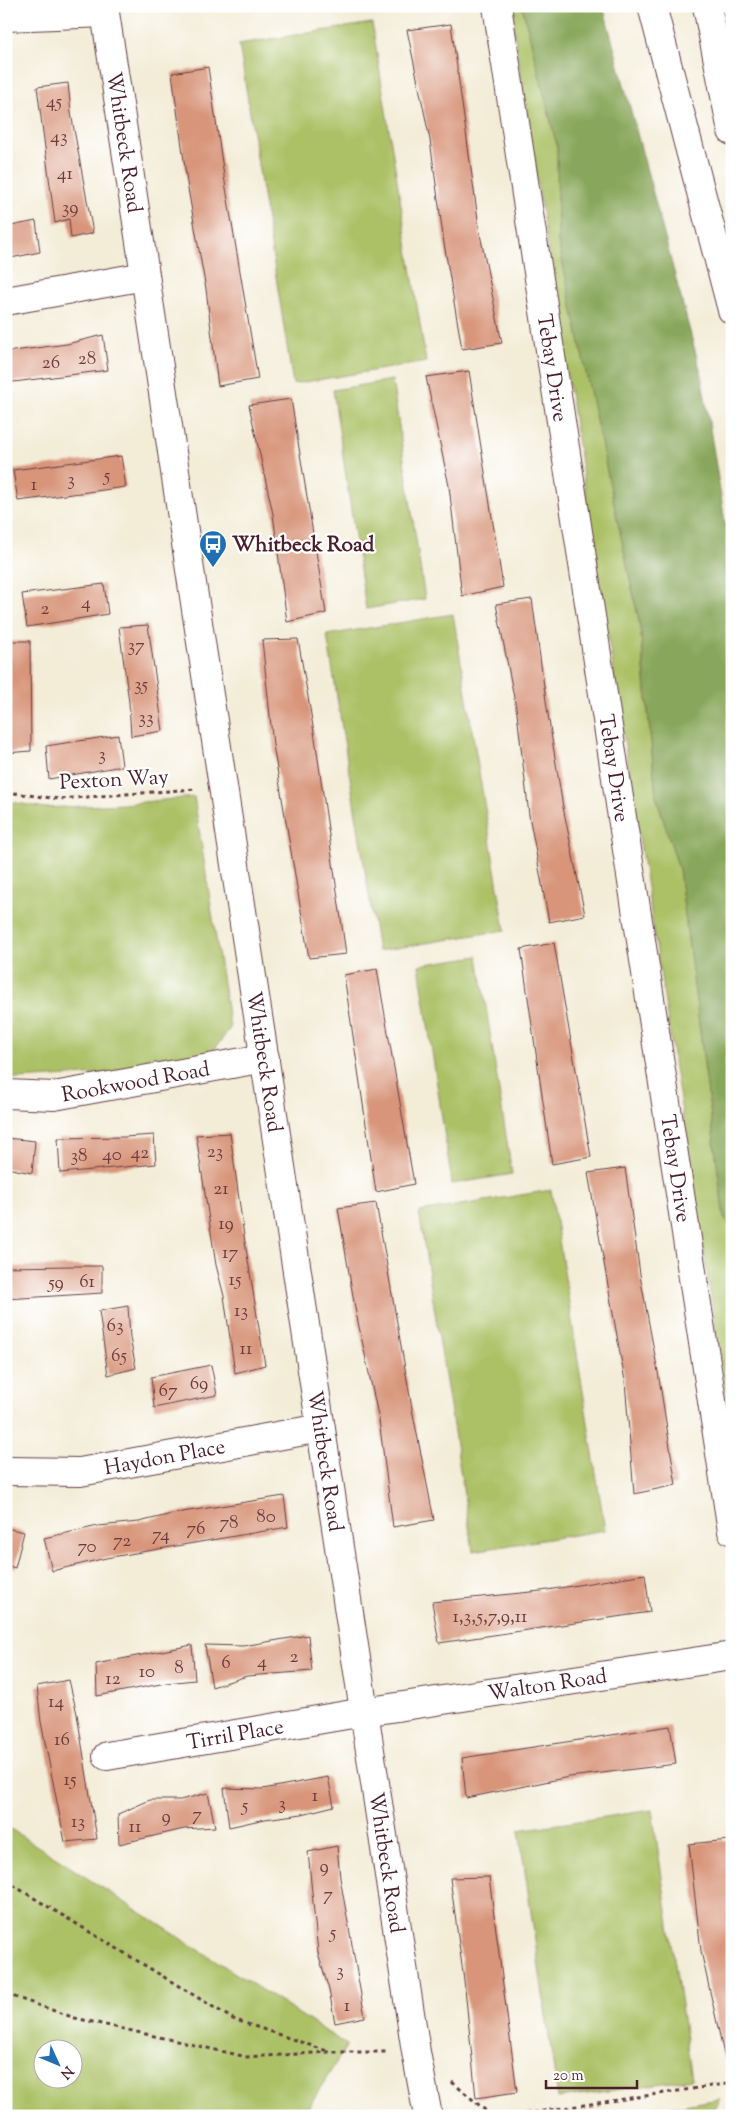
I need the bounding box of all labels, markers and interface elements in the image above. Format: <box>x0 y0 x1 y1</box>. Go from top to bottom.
street label: Whitbeck Road <box>97 70 148 215</box>
house number: 45 <box>46 89 63 116</box>
house number: 43 <box>50 124 68 151</box>
house number: 41 <box>57 161 74 188</box>
house number: 39 <box>62 195 78 222</box>
street label: Tebay Drive <box>528 312 574 424</box>
house number: 28 <box>78 346 96 373</box>
house number: 26 <box>42 350 60 377</box>
house number: 5 <box>103 463 111 490</box>
house number: 3 <box>67 467 75 494</box>
house number: 1 <box>31 472 38 499</box>
bus stop icon: Whitbeck Road <box>198 529 228 568</box>
place label: Whitbeck Road <box>232 531 374 561</box>
house number: 4 <box>81 590 91 617</box>
house number: 2 <box>41 596 50 623</box>
house number: 37 <box>127 633 145 660</box>
house number: 35 <box>134 672 149 699</box>
house number: 33 <box>138 705 154 732</box>
street label: Tebay Drive <box>589 712 636 824</box>
house number: 3 <box>98 742 106 769</box>
street label: Pexton Way <box>59 763 170 799</box>
street label: Whitbeck Road <box>237 989 289 1135</box>
street label: Rookwood Road <box>59 1055 213 1111</box>
street label: Tebay Drive <box>651 1112 697 1225</box>
house number: 23 <box>207 1139 223 1166</box>
house number: 42 <box>131 1140 149 1167</box>
house number: 40 <box>102 1142 122 1169</box>
house number: 38 <box>70 1143 88 1170</box>
house number: 21 <box>213 1176 229 1203</box>
house number: 19 <box>218 1211 234 1238</box>
house number: 17 <box>222 1240 238 1267</box>
house number: 15 <box>229 1267 242 1294</box>
house number: 61 <box>79 1269 95 1296</box>
house number: 59 <box>47 1270 64 1297</box>
house number: 13 <box>234 1298 248 1325</box>
house number: 63 <box>106 1313 124 1340</box>
house number: 11 <box>240 1336 253 1363</box>
house number: 65 <box>111 1343 127 1370</box>
house number: 69 <box>190 1371 208 1398</box>
house number: 67 <box>159 1378 178 1405</box>
street label: Whitbeck Road <box>298 1389 350 1534</box>
street label: Haydon Place <box>102 1433 228 1484</box>
house number: 80 <box>256 1504 276 1531</box>
house number: 78 <box>219 1510 239 1537</box>
house number: 76 <box>187 1516 205 1543</box>
house number: 74 <box>152 1522 170 1549</box>
house number: 72 <box>113 1528 131 1555</box>
house number: 70 <box>77 1534 97 1561</box>
house number: 1,3,5,7,9,11 <box>452 1604 528 1631</box>
house number: 2 <box>290 1644 299 1671</box>
house number: 4 <box>257 1649 267 1676</box>
house number: 6 <box>221 1650 231 1677</box>
house number: 8 <box>174 1655 184 1682</box>
house number: 10 <box>139 1659 155 1686</box>
street label: Walton Road <box>486 1662 609 1710</box>
house number: 12 <box>105 1666 121 1693</box>
house number: 14 <box>48 1689 64 1716</box>
street label: Tirril Place <box>185 1713 286 1759</box>
house number: 16 <box>54 1727 70 1754</box>
house number: 15 <box>64 1767 77 1794</box>
house number: 1 <box>312 1783 319 1810</box>
street label: Whitbeck Road <box>360 1790 411 1936</box>
house number: 3 <box>278 1791 286 1818</box>
house number: 5 <box>241 1793 249 1820</box>
house number: 7 <box>192 1802 202 1829</box>
house number: 9 <box>161 1804 171 1831</box>
house number: 13 <box>71 1809 85 1836</box>
house number: 11 <box>129 1814 142 1841</box>
house number: 9 <box>319 1854 329 1881</box>
house number: 7 <box>323 1882 333 1909</box>
house number: 5 <box>329 1920 337 1947</box>
house number: 3 <box>336 1958 344 1985</box>
house number: 1 <box>344 1993 351 2020</box>
north arrow <box>32 2040 82 2090</box>
scale bar <box>546 2057 637 2089</box>
text: N <box>55 2061 77 2083</box>
text: 20 m <box>553 2066 584 2087</box>

